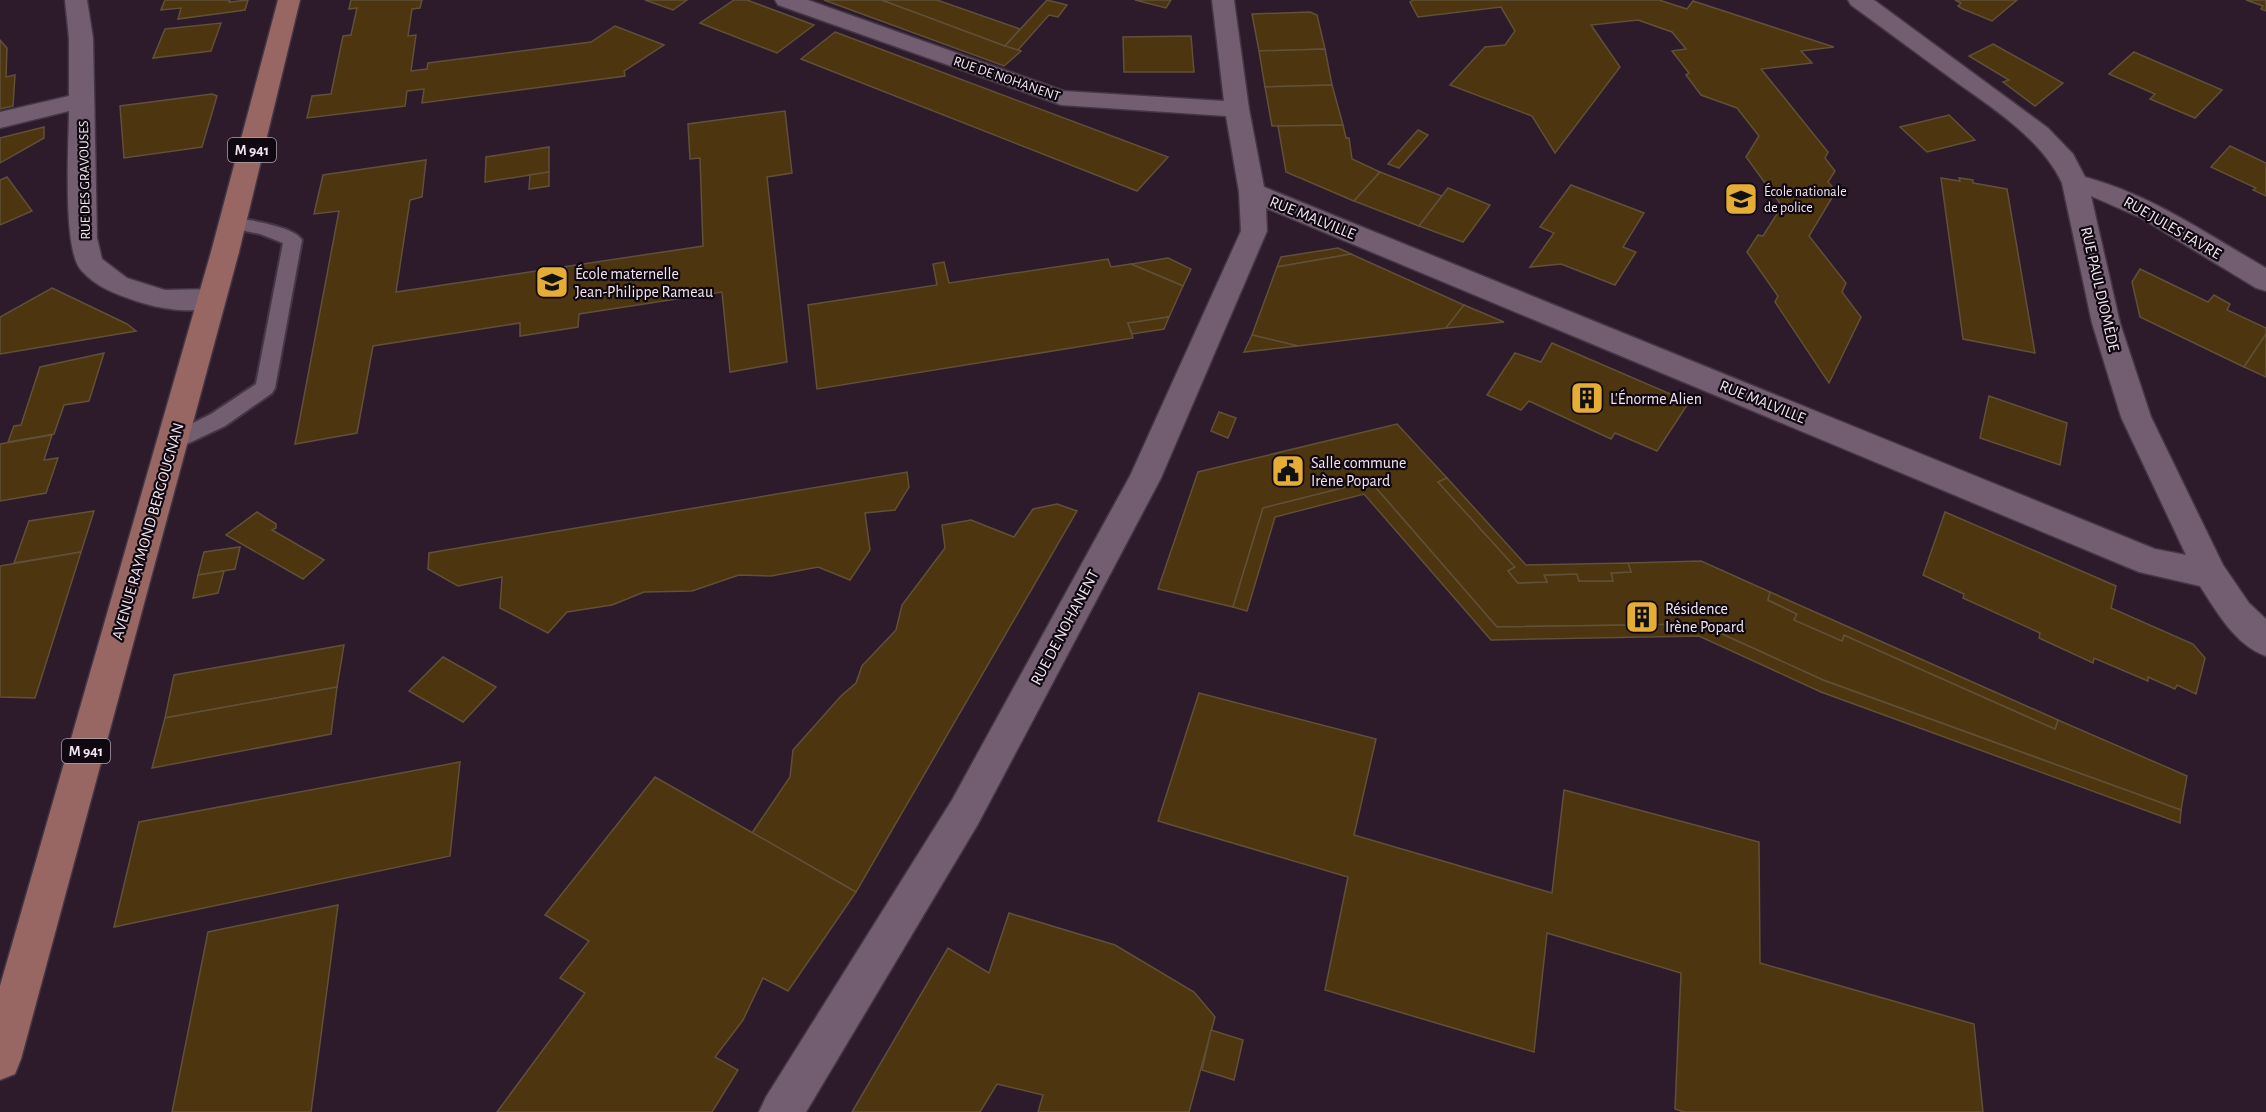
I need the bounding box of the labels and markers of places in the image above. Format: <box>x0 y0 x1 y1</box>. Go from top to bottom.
school or university icon: École nationale de police <box>1723 181 1759 217</box>
place label: École nationale de police <box>1764 182 1847 215</box>
school or university icon: École maternelle Jean-Philippe Rameau <box>534 264 570 300</box>
place label: École maternelle Jean-Philippe Rameau <box>575 264 713 300</box>
building icon: L'Énorme Alien <box>1569 380 1605 416</box>
place label: L'Énorme Alien <box>1610 389 1702 407</box>
public building icon: Salle commune Irène Popard <box>1270 453 1306 489</box>
place label: Salle commune Irène Popard <box>1311 455 1406 489</box>
building icon: Résidence Irène Popard <box>1624 599 1660 635</box>
place label: Résidence Irène Popard <box>1665 601 1744 635</box>

